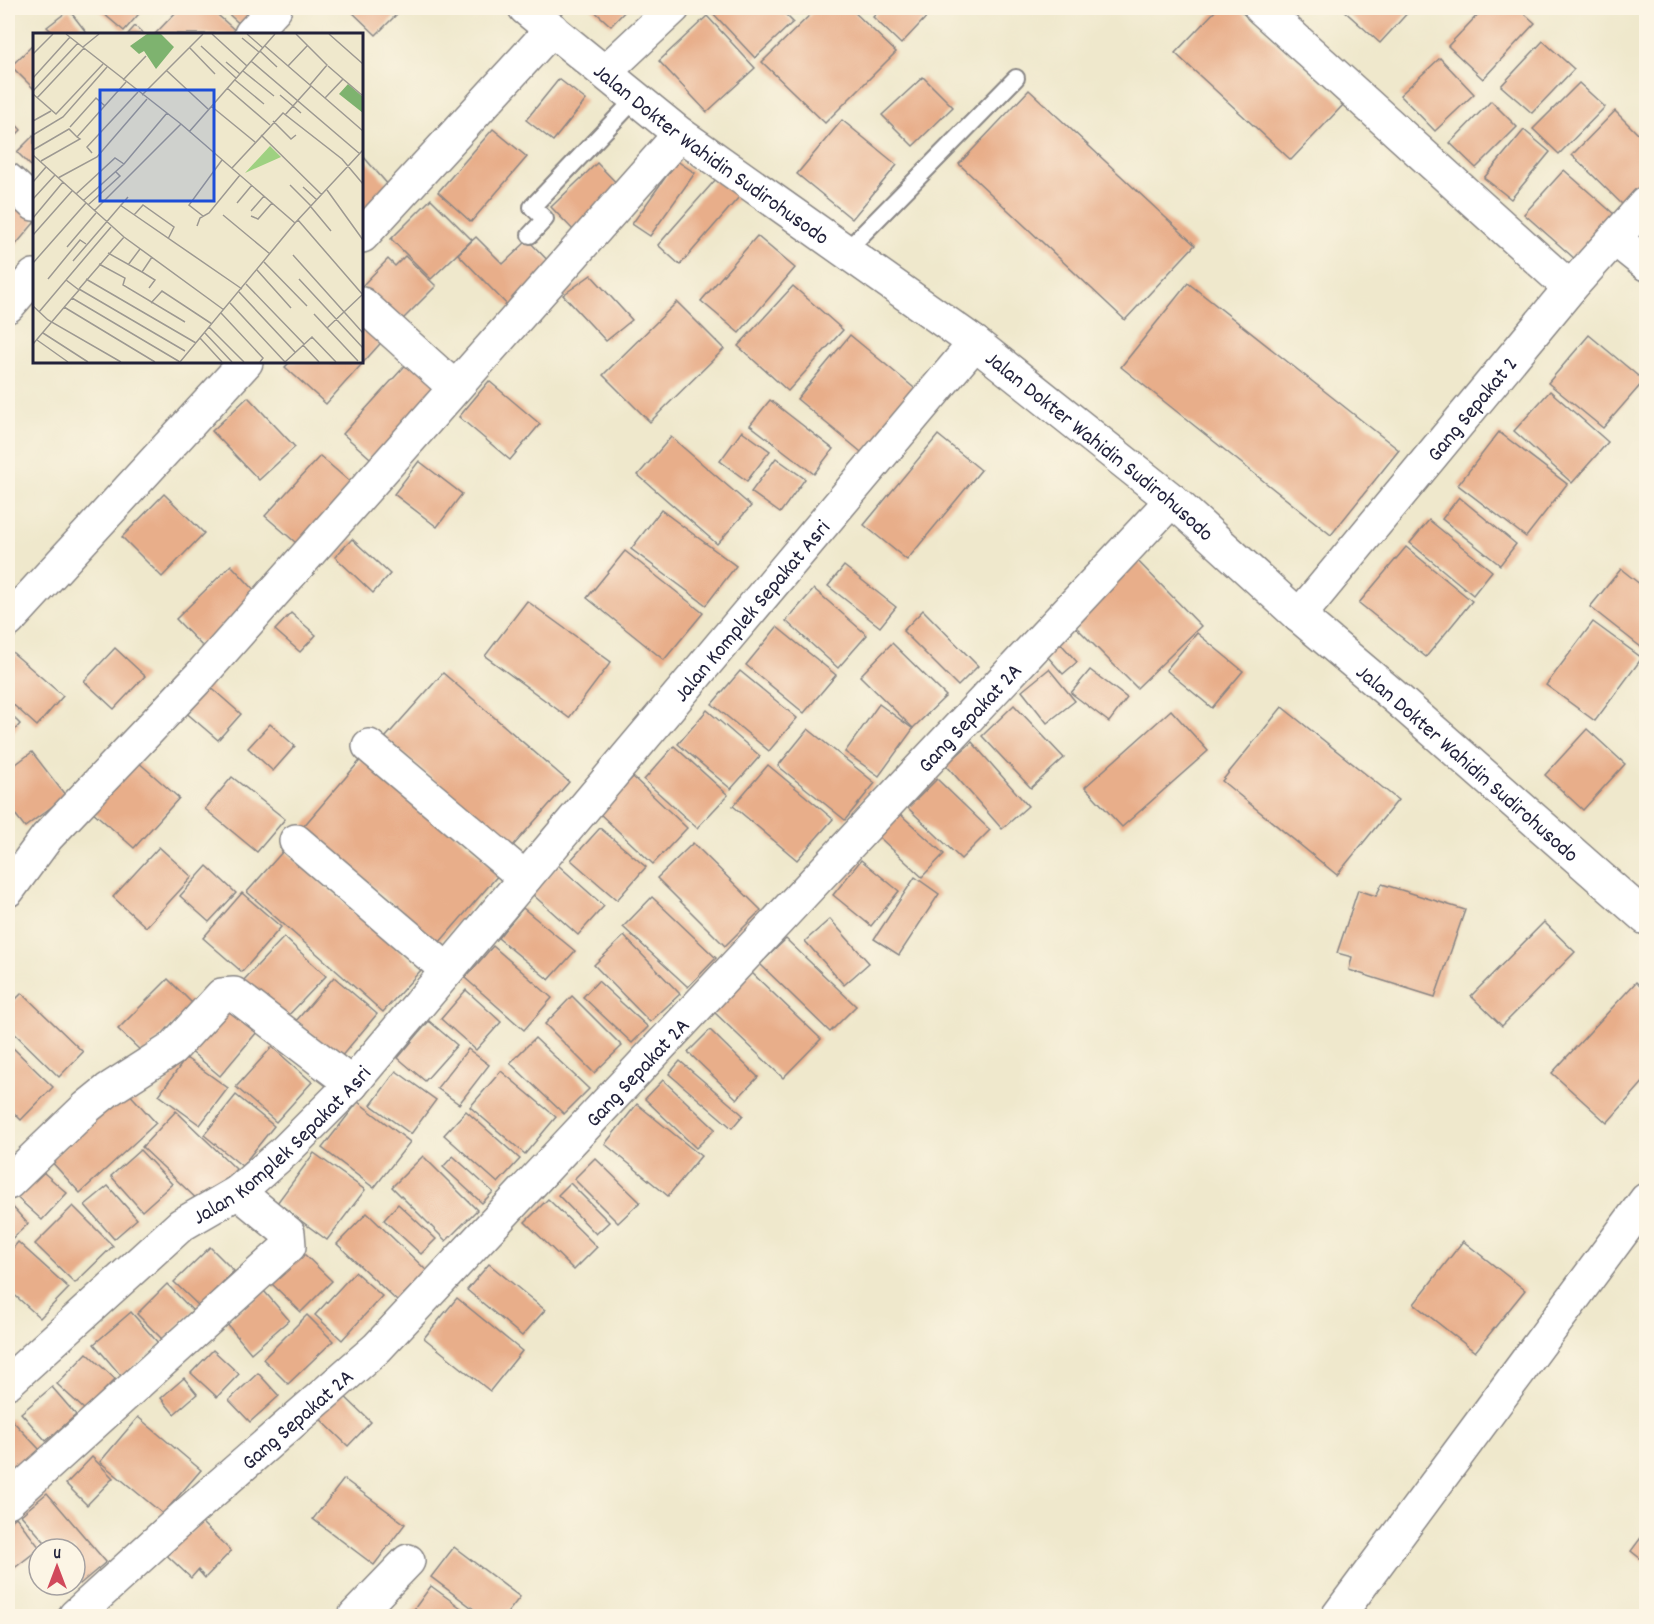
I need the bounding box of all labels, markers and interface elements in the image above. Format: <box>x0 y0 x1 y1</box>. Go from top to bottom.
inset map <box>33 33 363 363</box>
street label: Jalan Dokter Wahidin Sudirohusodo <box>585 58 835 254</box>
street label: Jalan Dokter Wahidin Sudirohusodo <box>977 345 1220 550</box>
street label: Gang Sepakat 2 <box>1421 351 1526 469</box>
street label: Jalan Komplek Sepakat Asri <box>668 514 839 710</box>
street label: Gang Sepakat 2A <box>912 657 1031 781</box>
street label: Jalan Dokter Wahidin Sudirohusodo <box>1348 659 1584 871</box>
street label: Gang Sepakat 2A <box>580 1012 698 1136</box>
street label: Jalan Komplek Sepakat Asri <box>188 1060 380 1234</box>
street label: Gang Sepakat 2A <box>236 1363 362 1479</box>
north arrow <box>27 1537 87 1597</box>
text: U <box>53 1543 61 1566</box>

